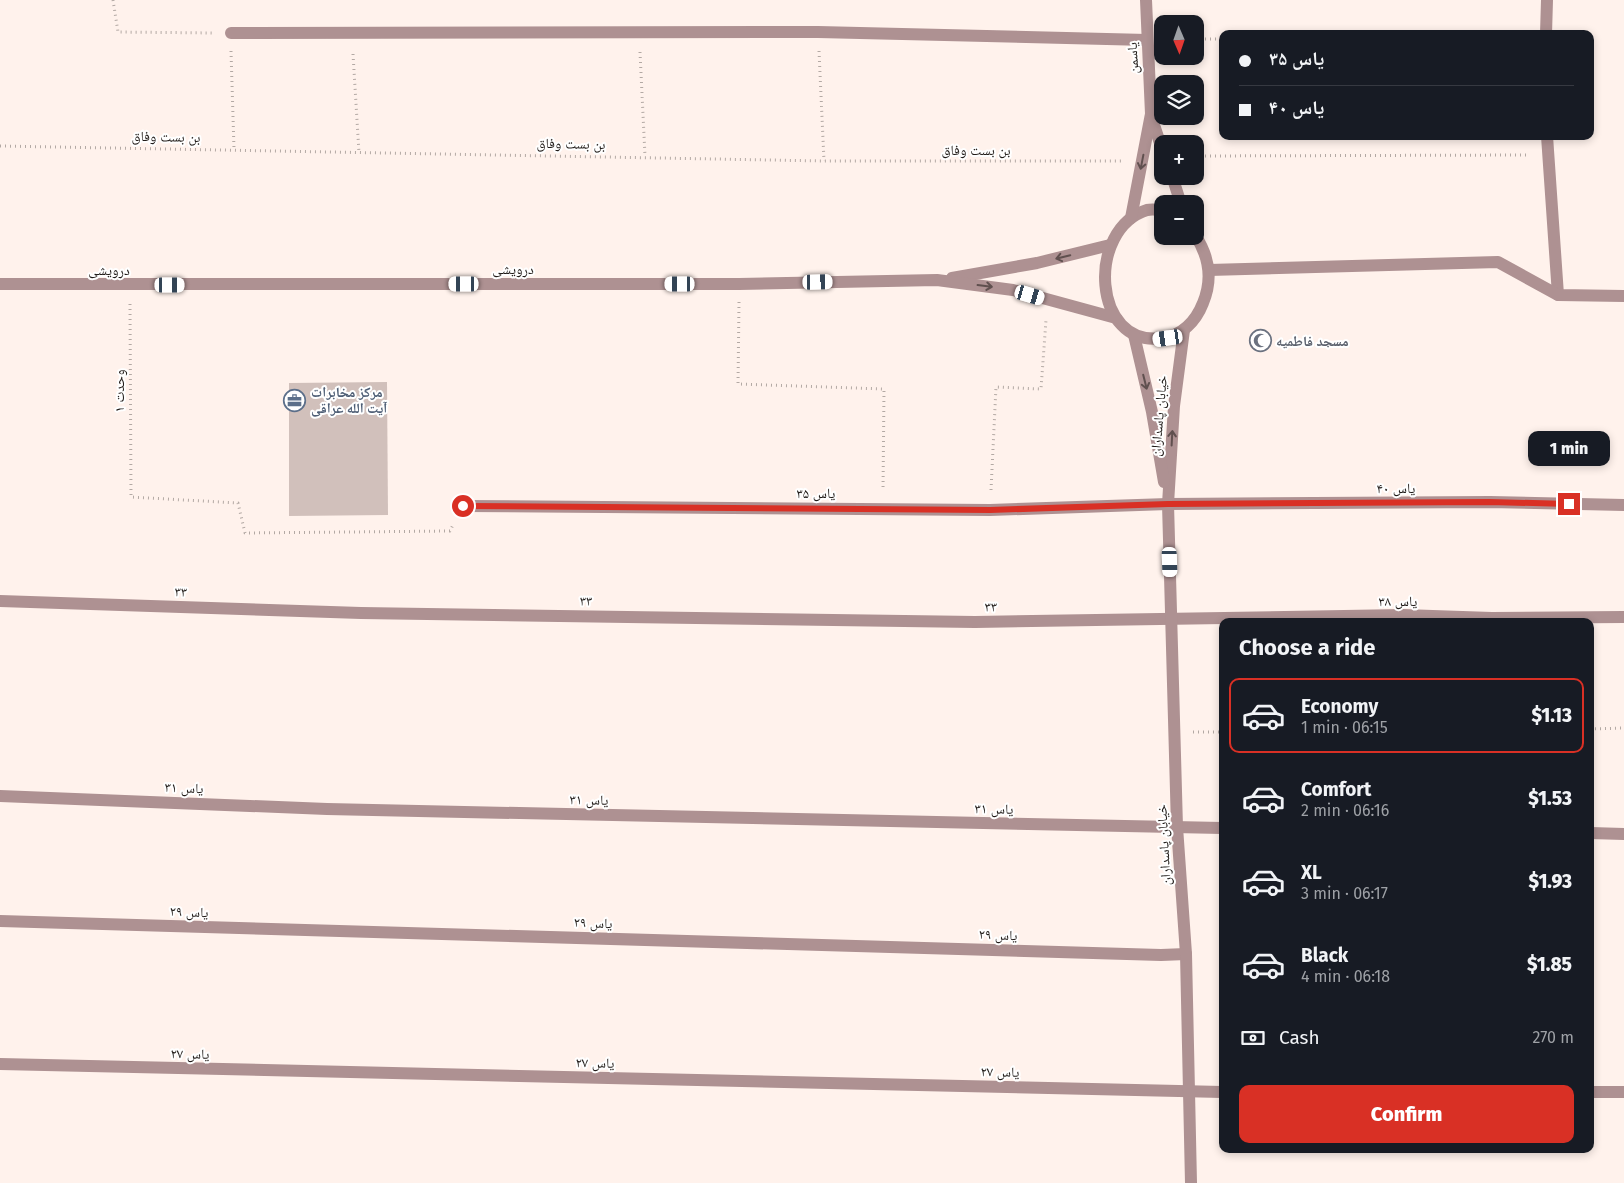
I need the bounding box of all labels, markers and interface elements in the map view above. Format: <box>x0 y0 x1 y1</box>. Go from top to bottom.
north arrow <box>1154 15 1204 65</box>
map controls <box>1154 15 1204 245</box>
street label: یاسمن <box>1124 42 1142 74</box>
text: یاس ۳۵ <box>1269 47 1324 70</box>
button: layers <box>1154 75 1204 125</box>
text: یاس ۴۰ <box>1269 96 1324 119</box>
street label: بن بست وفاق <box>131 128 201 146</box>
street label: بن بست وفاق <box>536 135 606 153</box>
button: + <box>1154 135 1204 185</box>
street label: بن بست وفاق <box>941 142 1011 159</box>
one-way arrow <box>1136 153 1146 169</box>
button: − <box>1154 195 1204 245</box>
one-way arrow <box>1055 253 1071 262</box>
street label: درویشی <box>492 261 534 278</box>
street label: درویشی <box>88 262 130 279</box>
car <box>802 274 833 290</box>
car <box>449 277 479 292</box>
car <box>665 277 695 292</box>
car <box>155 278 185 293</box>
one-way arrow <box>977 281 993 291</box>
car <box>1013 284 1046 306</box>
car <box>1152 328 1183 348</box>
mosque icon: مسجد فاطمیه <box>1248 329 1272 353</box>
place label: مسجد فاطمیه <box>1276 333 1349 350</box>
street label: وحدت ۱ <box>111 370 128 412</box>
one-way arrow <box>1141 374 1150 390</box>
street label: خیابان پاسداران <box>1147 375 1171 457</box>
place label: مرکز مخابرات آیت الله عراقی <box>311 384 387 417</box>
office icon: مرکز مخابرات آیت الله عراقی <box>283 388 307 412</box>
one-way arrow <box>1167 431 1176 447</box>
callout: 1 min <box>1528 432 1610 466</box>
text: 1 min <box>1550 439 1588 458</box>
street label: یاس ۴۰ <box>1377 480 1416 497</box>
street label: یاس ۳۵ <box>797 485 836 502</box>
route end <box>1558 493 1580 515</box>
route start <box>452 495 474 517</box>
car <box>1161 547 1178 577</box>
street label: ۳۳ <box>174 583 188 601</box>
street label: ۳۳ <box>580 592 592 610</box>
street label: یاس ۳۸ <box>1379 593 1418 610</box>
street label: ۳۳ <box>985 598 997 616</box>
text: Choose a ride <box>1239 634 1375 661</box>
icon: car <box>1241 693 1286 738</box>
text: Economy <box>1301 695 1378 718</box>
text: $1.13 <box>1532 704 1572 727</box>
text: 1 min · 06:15 <box>1301 718 1388 737</box>
icon: car <box>1241 776 1286 821</box>
text: Comfort <box>1301 778 1371 801</box>
street label: یاس ۳۱ <box>164 779 204 797</box>
text: $1.53 <box>1528 787 1572 810</box>
street label: یاس ۳۱ <box>569 791 609 809</box>
street label: یاس ۳۱ <box>974 800 1014 818</box>
text: 2 min · 06:16 <box>1301 801 1389 820</box>
street label: خیابان پاسداران <box>1153 804 1175 886</box>
icon: car <box>1241 859 1286 904</box>
text: XL <box>1301 861 1322 884</box>
text: $1.93 <box>1529 870 1572 893</box>
text: 3 min · 06:17 <box>1301 884 1388 903</box>
street label: یاس ۲۹ <box>169 903 209 921</box>
street label: یاس ۲۹ <box>573 914 613 932</box>
street label: یاس ۲۹ <box>978 926 1018 944</box>
icon: car <box>1241 942 1286 987</box>
text: Black <box>1301 944 1348 967</box>
text: $1.85 <box>1527 953 1572 976</box>
text: 4 min · 06:18 <box>1301 967 1390 986</box>
icon: cash <box>1239 1024 1267 1052</box>
text: Cash <box>1279 1026 1320 1049</box>
text: 270 m <box>1532 1028 1574 1047</box>
street label: یاس ۲۷ <box>170 1045 210 1063</box>
street label: یاس ۲۷ <box>575 1054 615 1072</box>
street label: یاس ۲۷ <box>980 1063 1020 1081</box>
button: Confirm <box>1239 1085 1574 1143</box>

